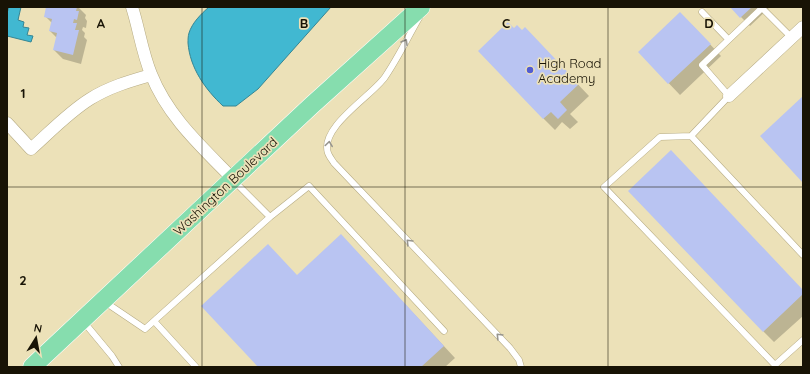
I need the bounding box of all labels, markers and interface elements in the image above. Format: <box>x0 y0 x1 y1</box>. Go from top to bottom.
text: A <box>97 15 106 31</box>
text: B <box>300 15 308 31</box>
text: C <box>502 15 510 31</box>
text: D <box>704 15 714 31</box>
one-way arrow <box>401 39 408 46</box>
place label: High Road Academy <box>538 55 601 86</box>
marker: High Road Academy <box>525 65 535 75</box>
text: 1 <box>20 85 26 101</box>
street label: Washington Boulevard <box>170 134 280 238</box>
one-way arrow <box>324 140 333 147</box>
one-way arrow <box>406 239 414 247</box>
text: 2 <box>19 272 27 288</box>
north arrow <box>16 318 56 358</box>
text: N <box>33 321 43 336</box>
one-way arrow <box>496 333 504 341</box>

